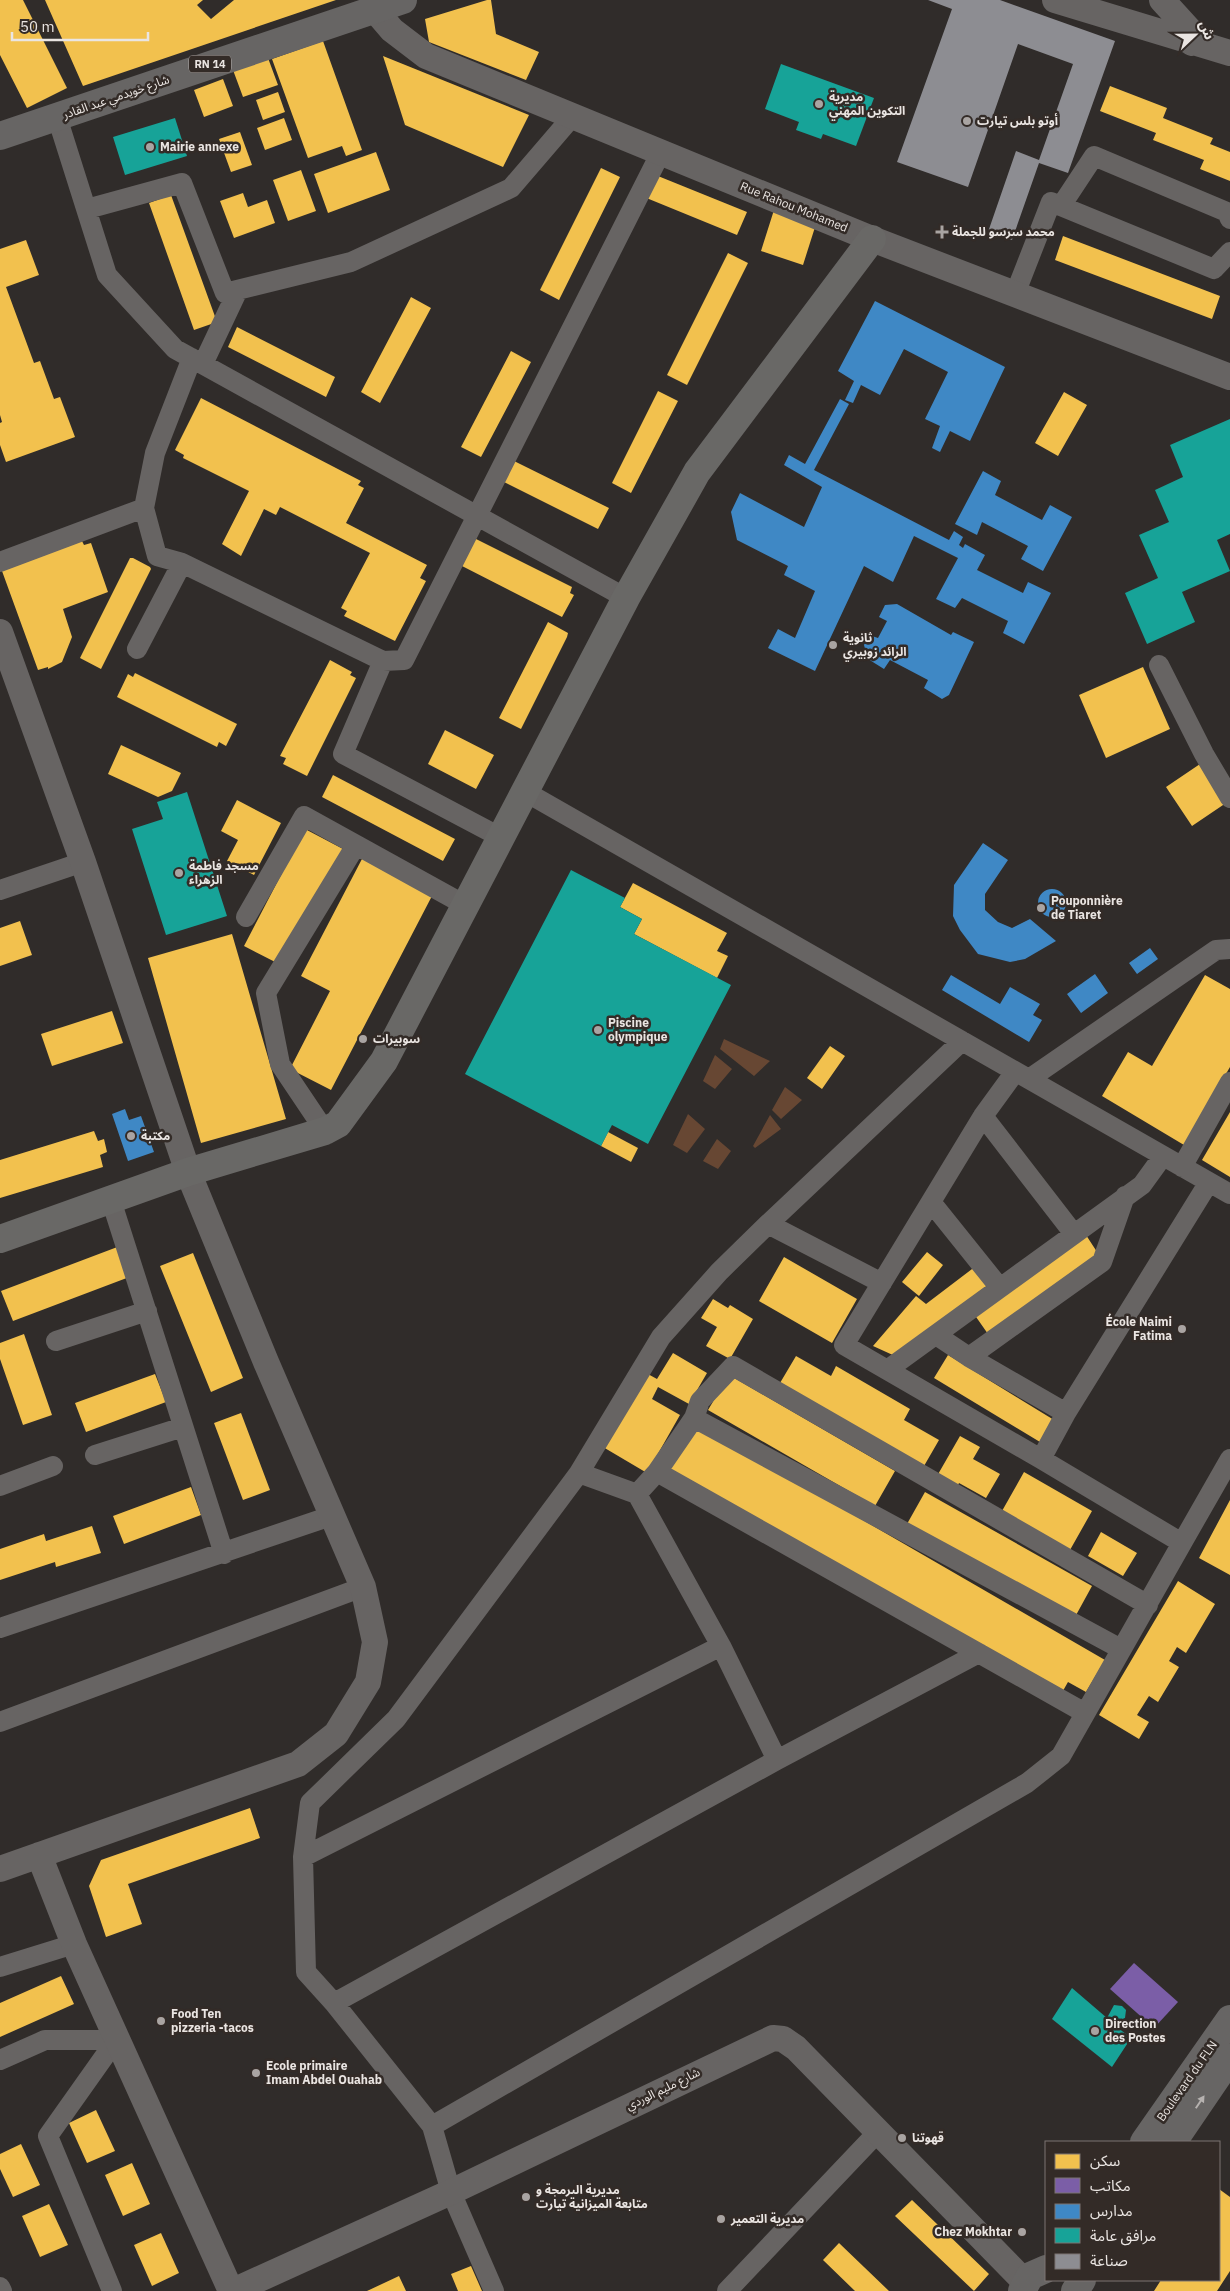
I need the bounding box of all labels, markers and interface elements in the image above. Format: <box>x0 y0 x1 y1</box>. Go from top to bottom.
scale bar <box>12 10 149 42</box>
north arrow <box>1170 10 1220 60</box>
text: 50 m <box>20 17 55 36</box>
text: ش <box>1195 18 1219 42</box>
road number: RN 14 <box>189 56 231 72</box>
street label: شارع خويدمي عبد القادر <box>60 71 172 125</box>
place label: مديرية التكوين المهني <box>829 89 905 121</box>
marker: مديرية التكوين المهني <box>813 98 825 110</box>
place label: أوتو بلس تيارت <box>977 113 1058 128</box>
marker: أوتو بلس تيارت <box>961 115 973 127</box>
place label: Mairie annexe <box>160 139 239 154</box>
marker: Mairie annexe <box>144 141 156 153</box>
street label: Rue Rahou Mohamed <box>738 178 850 235</box>
place label: محمد سرسو للجملة <box>952 224 1055 239</box>
marker: محمد سرسو للجملة <box>936 226 948 238</box>
place label: ثانوية الرائد زوبيري <box>843 630 907 662</box>
marker: ثانوية الرائد زوبيري <box>827 639 839 651</box>
place label: مسجد فاطمة الزهراء <box>189 858 259 887</box>
marker: مسجد فاطمة الزهراء <box>173 867 185 879</box>
place label: Pouponnière de Tiaret <box>1051 893 1123 922</box>
marker: Pouponnière de Tiaret <box>1035 902 1047 914</box>
place label: Piscine olympique <box>608 1015 668 1044</box>
marker: Piscine olympique <box>592 1024 604 1036</box>
place label: سوبيرات <box>373 1031 420 1046</box>
marker: سوبيرات <box>357 1033 369 1045</box>
place label: مكتبة <box>141 1128 170 1143</box>
marker: مكتبة <box>125 1130 137 1142</box>
place label: École Naimi Fatima <box>1106 1313 1172 1343</box>
marker: École Naimi Fatima <box>1176 1323 1188 1335</box>
place label: Food Ten pizzeria -tacos <box>171 2006 254 2035</box>
marker: Food Ten pizzeria -tacos <box>155 2015 167 2027</box>
place label: Direction des Postes <box>1105 2016 1166 2045</box>
marker: Direction des Postes <box>1089 2025 1101 2037</box>
street label: Boulevard du FLN <box>1153 2037 1220 2124</box>
place label: Ecole primaire Imam Abdel Ouahab <box>266 2058 382 2087</box>
street label: شارع مليم الوردي <box>623 2064 704 2115</box>
marker: Ecole primaire Imam Abdel Ouahab <box>250 2067 262 2079</box>
one-way arrow <box>1195 2095 1205 2109</box>
place label: قهوتنا <box>912 2130 944 2145</box>
marker: قهوتنا <box>896 2132 908 2144</box>
legend <box>1045 2141 1220 2281</box>
text: سكن <box>1090 2151 1121 2170</box>
text: مكاتب <box>1090 2176 1131 2195</box>
place label: مديرية البرمجة و متابعة الميزانية تيارت <box>536 2182 648 2211</box>
marker: مديرية البرمجة و متابعة الميزانية تيارت <box>520 2191 532 2203</box>
text: مدارس <box>1090 2201 1133 2220</box>
place label: مديرية التعمير <box>730 2211 804 2226</box>
marker: مديرية التعمير <box>715 2213 727 2225</box>
place label: Chez Mokhtar <box>934 2224 1012 2239</box>
marker: Chez Mokhtar <box>1016 2226 1028 2238</box>
text: مرافق عامة <box>1090 2226 1156 2246</box>
text: صناعة <box>1090 2251 1128 2270</box>

